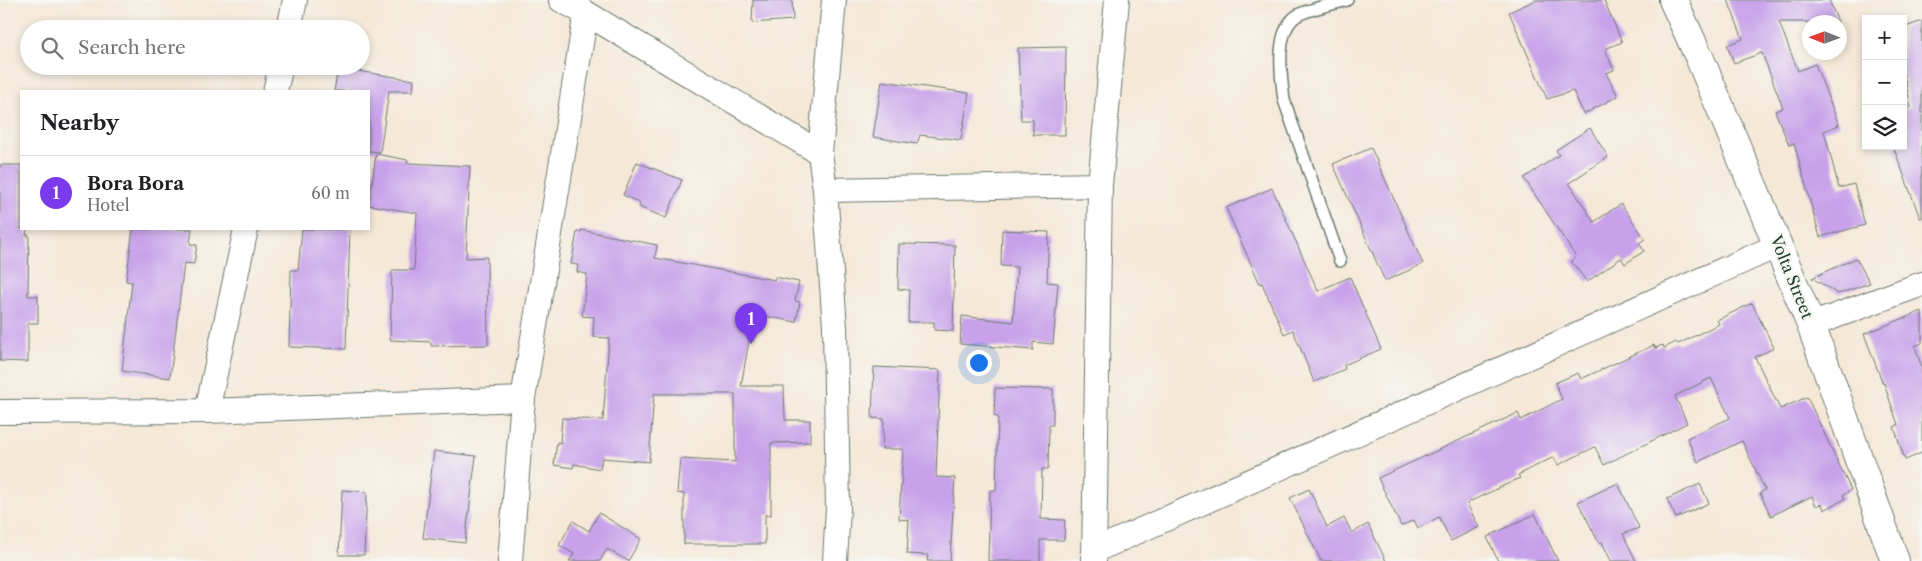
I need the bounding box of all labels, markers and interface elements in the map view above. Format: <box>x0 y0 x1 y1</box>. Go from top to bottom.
north arrow <box>1802 15 1847 60</box>
map controls <box>1862 15 1907 150</box>
button: + <box>1862 15 1907 60</box>
search box <box>20 20 370 75</box>
icon: search <box>38 34 66 62</box>
text: Search here <box>78 36 186 59</box>
button: − <box>1862 60 1907 105</box>
button: layers <box>1862 105 1907 150</box>
text: Nearby <box>40 110 119 135</box>
text: Bora Bora <box>87 172 184 195</box>
text: 1 <box>52 183 60 203</box>
text: 60 m <box>311 183 350 203</box>
text: Hotel <box>87 195 130 215</box>
street label: Volta Street <box>1766 231 1818 322</box>
pin: 1 <box>735 303 767 344</box>
your location <box>966 350 992 376</box>

